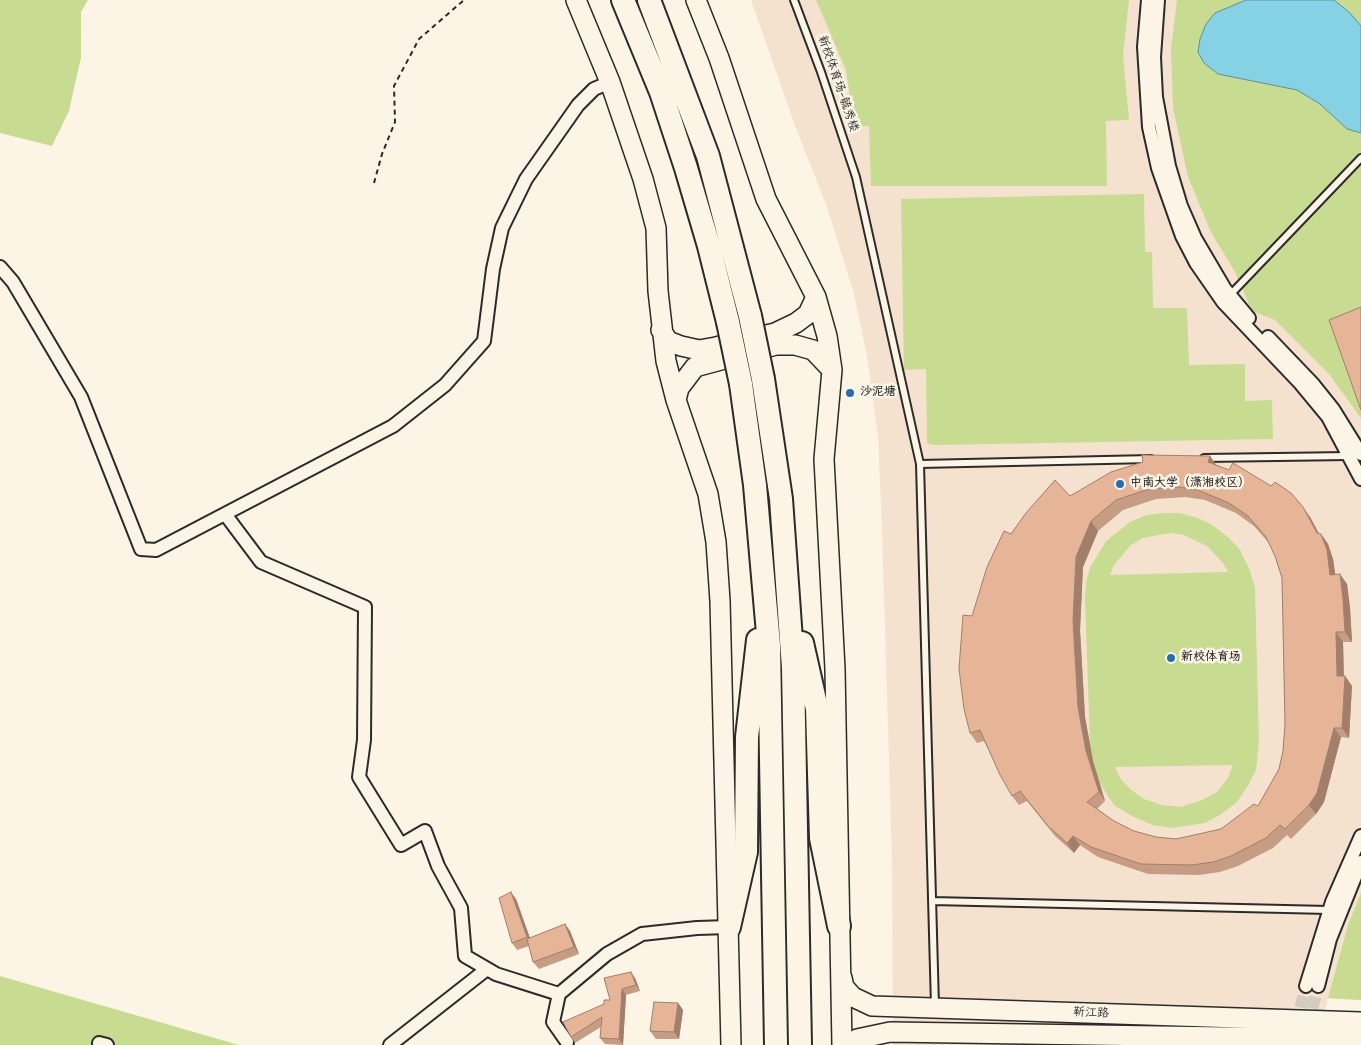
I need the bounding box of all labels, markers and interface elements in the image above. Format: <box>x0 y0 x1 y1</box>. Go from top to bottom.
street label: 新校体育场-毓秀楼 <box>814 34 860 134</box>
place label: 沙泥塘 <box>860 386 896 400</box>
marker: 沙泥塘 <box>844 387 856 399</box>
place label: 中南大学（潇湘校区） <box>1130 477 1250 491</box>
marker: 中南大学（潇湘校区） <box>1114 478 1126 490</box>
place label: 新校体育场 <box>1181 651 1241 665</box>
marker: 新校体育场 <box>1165 652 1177 664</box>
street label: 靳江路 <box>1073 1006 1109 1022</box>

